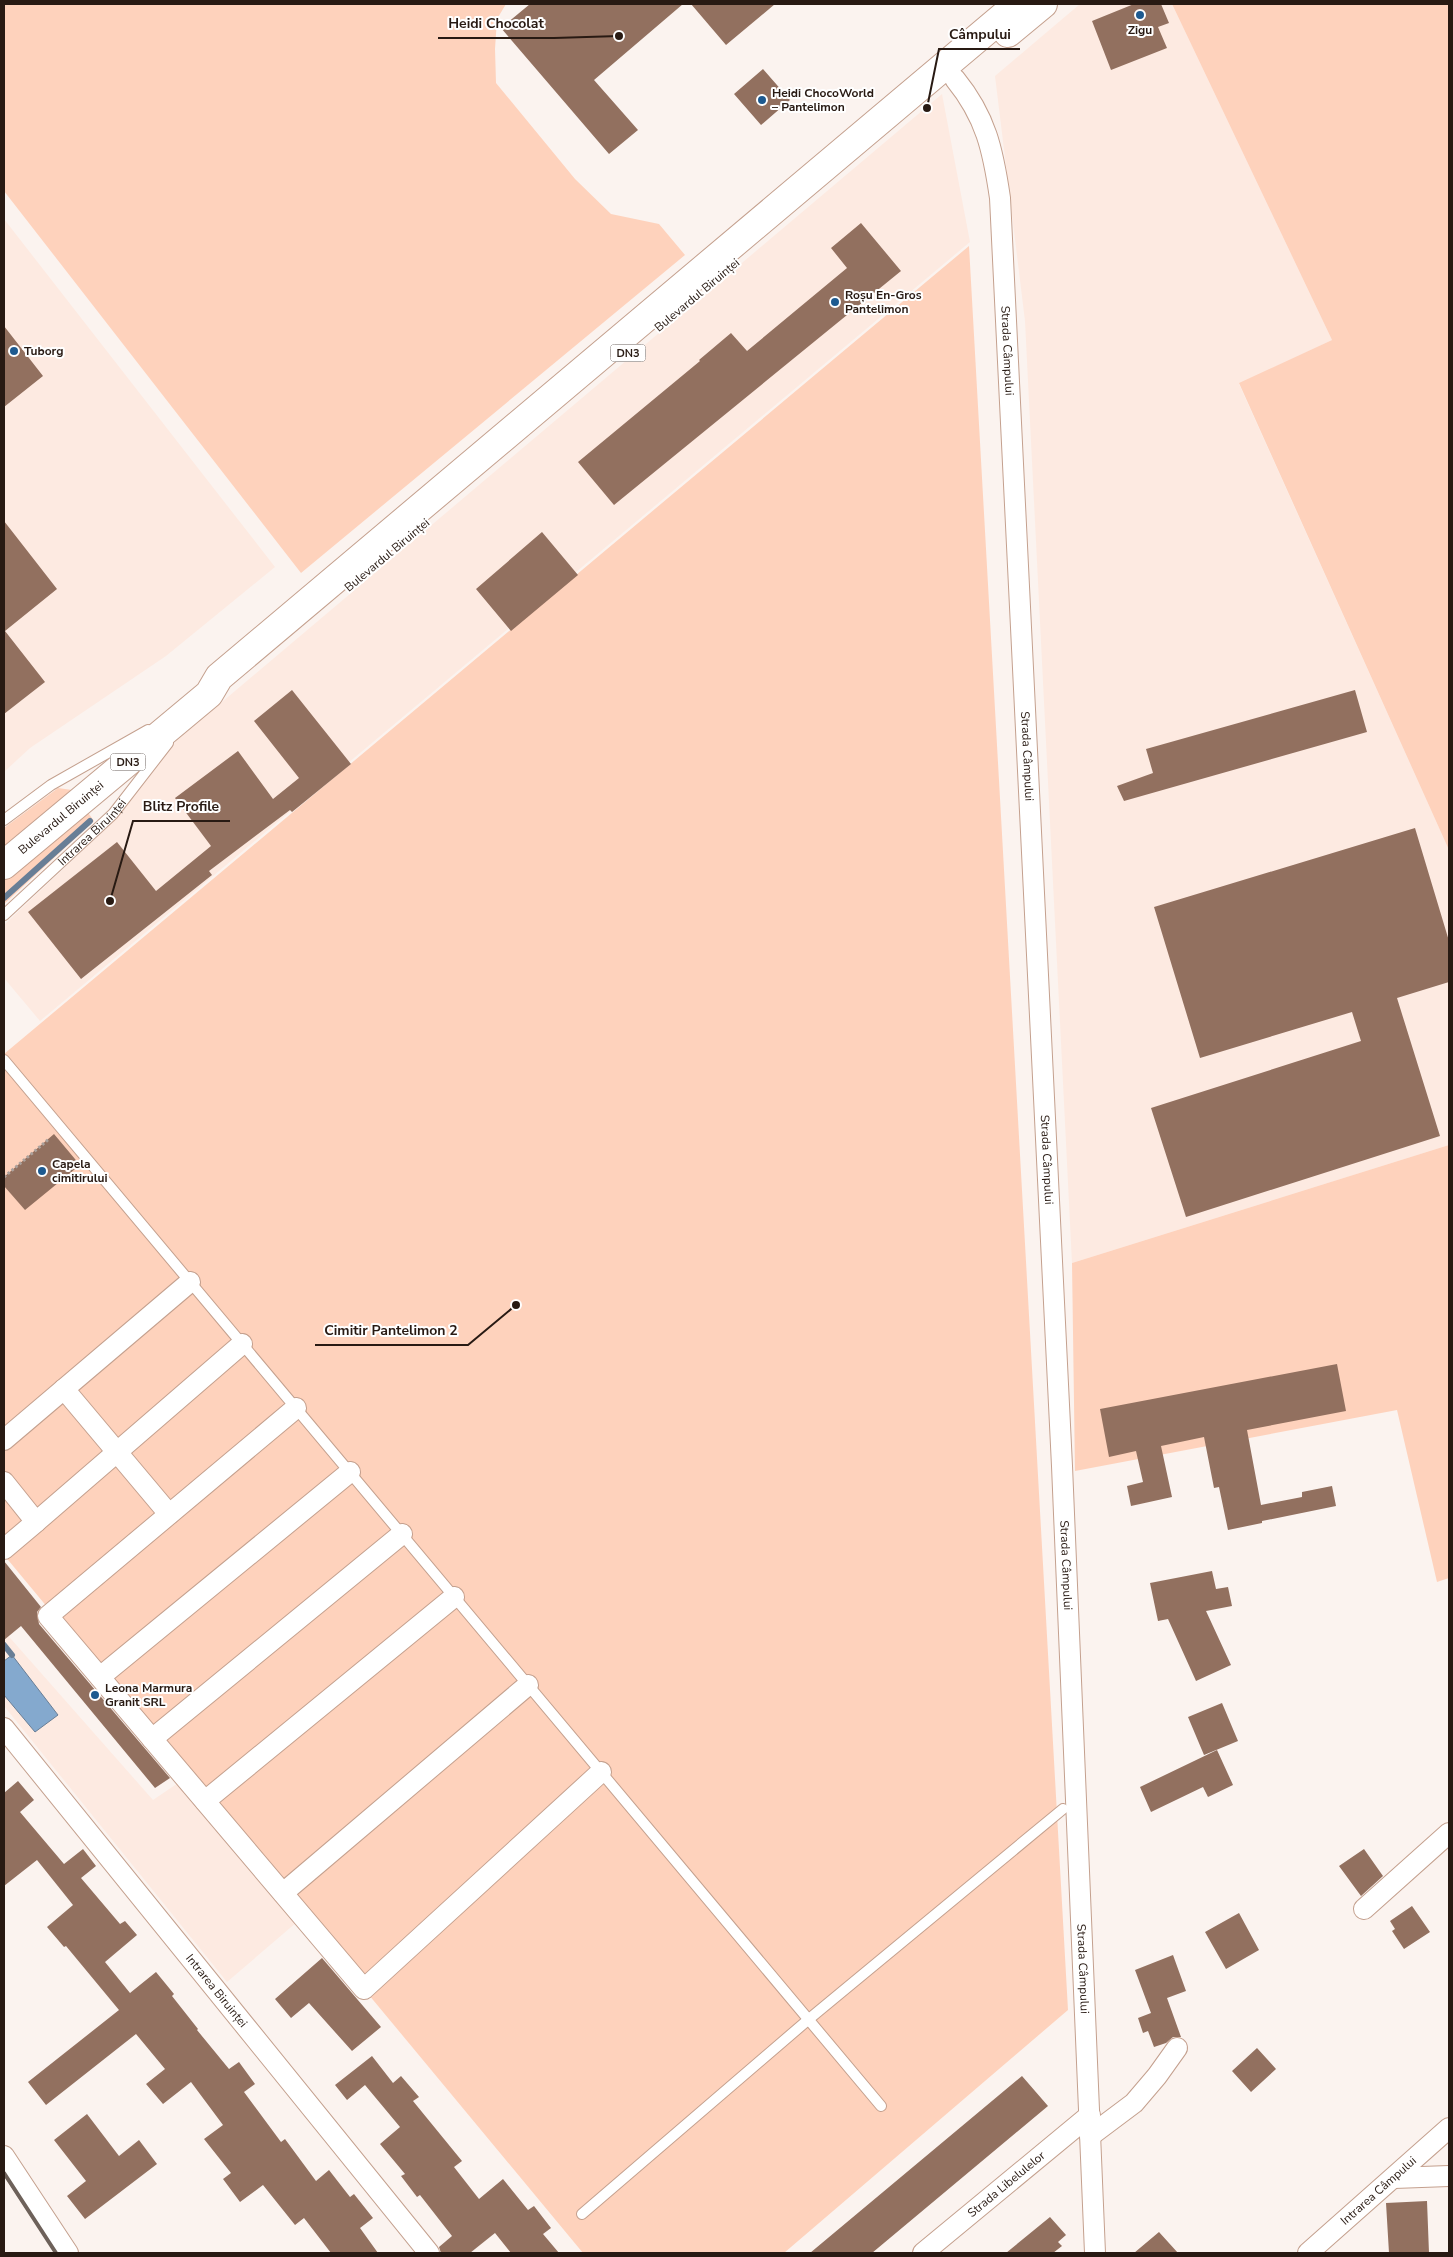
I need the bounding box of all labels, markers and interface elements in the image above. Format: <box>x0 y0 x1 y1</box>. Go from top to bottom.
callout: Heidi Chocolat <box>438 9 554 38</box>
marker: Zigu <box>1134 9 1146 21</box>
text: Heidi Chocolat <box>448 14 544 33</box>
callout: Câmpului <box>939 20 1020 49</box>
place label: Zigu <box>1128 22 1152 38</box>
text: Câmpului <box>949 25 1011 44</box>
place label: Heidi ChocoWorld – Pantelimon <box>772 85 874 115</box>
marker: Heidi ChocoWorld – Pantelimon <box>756 94 768 106</box>
street label: Bulevardul Biruinței <box>651 255 743 335</box>
place label: Roșu En-Gros Pantelimon <box>845 287 922 317</box>
marker: Roșu En-Gros Pantelimon <box>829 296 841 308</box>
street label: Strada Câmpului <box>997 305 1018 396</box>
place label: Tuborg <box>24 343 63 359</box>
road number: DN3 <box>610 344 646 362</box>
marker: Tuborg <box>8 345 20 357</box>
street label: Bulevardul Biruinței <box>341 515 433 595</box>
street label: Strada Câmpului <box>1017 711 1037 802</box>
road number: DN3 <box>110 754 146 770</box>
street label: Bulevardul Biruinței <box>15 777 107 858</box>
callout: Blitz Profile <box>133 792 230 821</box>
street label: Intrarea Biruinței <box>54 795 130 869</box>
text: Blitz Profile <box>143 797 220 816</box>
street label: Strada Câmpului <box>1037 1114 1057 1205</box>
place label: Capela cimitirului <box>52 1156 107 1186</box>
marker: Capela cimitirului <box>36 1165 48 1177</box>
callout: Cimitir Pantelimon 2 <box>315 1316 468 1345</box>
text: Cimitir Pantelimon 2 <box>324 1321 458 1340</box>
street label: Strada Câmpului <box>1056 1520 1076 1611</box>
place label: Leona Marmura Granit SRL <box>105 1680 192 1710</box>
marker: Leona Marmura Granit SRL <box>89 1689 101 1701</box>
street label: Strada Câmpului <box>1073 1924 1093 2014</box>
street label: Intrarea Biruinței <box>182 1951 251 2031</box>
street label: Strada Libelulelor <box>964 2147 1049 2221</box>
street label: Intrarea Câmpului <box>1337 2153 1420 2229</box>

